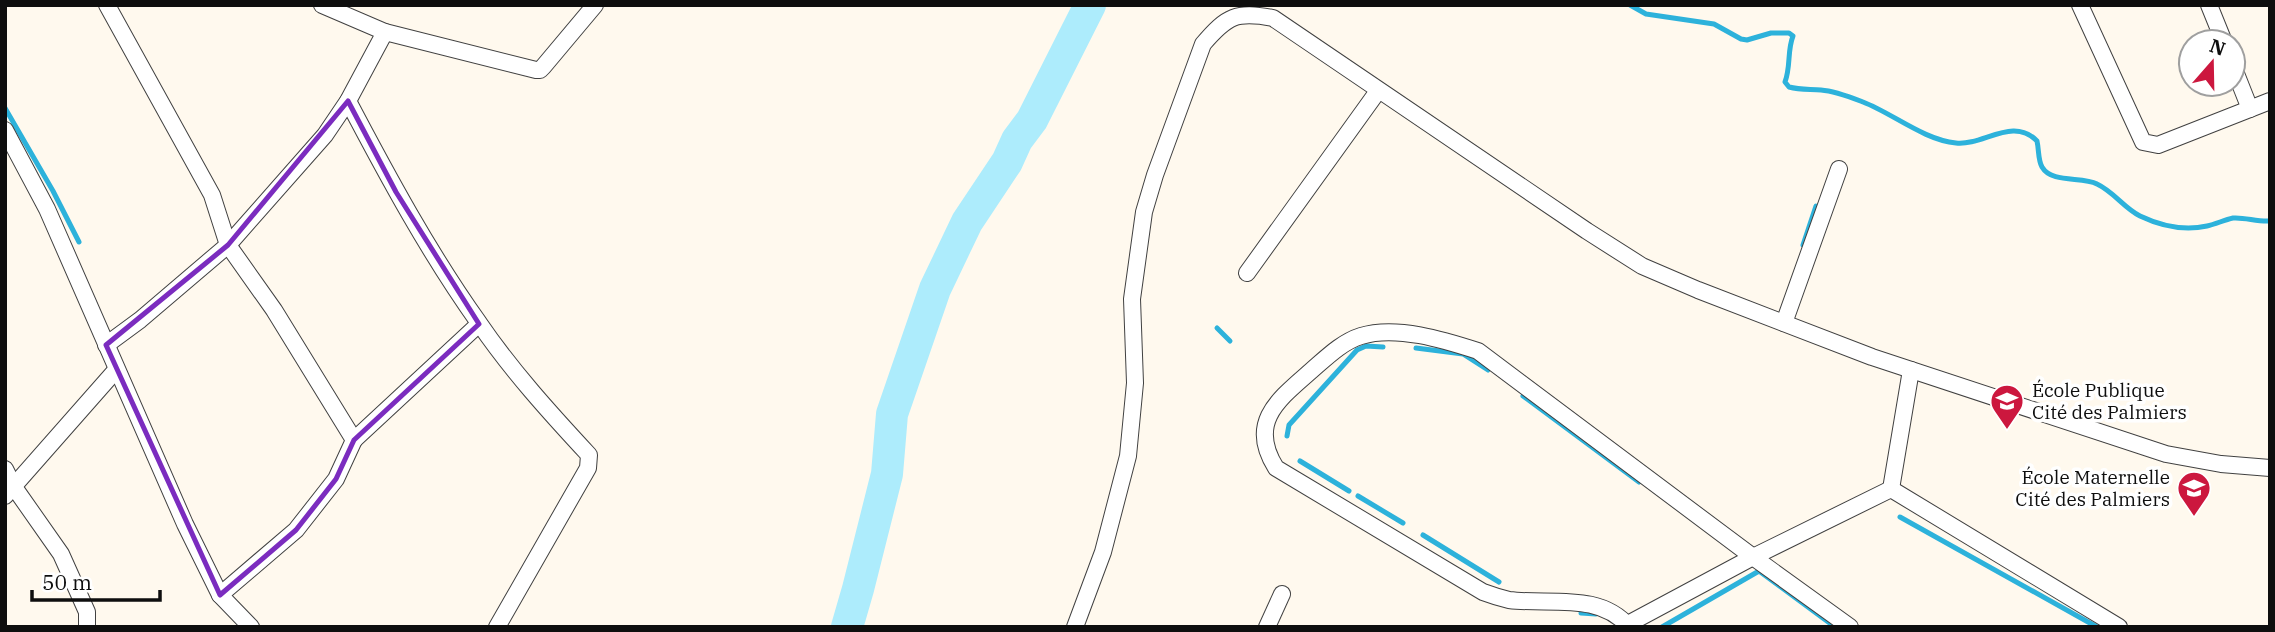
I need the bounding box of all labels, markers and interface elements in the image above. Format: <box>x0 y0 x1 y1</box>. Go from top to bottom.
north arrow <box>2177 28 2247 98</box>
text: N <box>2207 33 2229 61</box>
place label: École Publique Cité des Palmiers <box>2032 378 2187 424</box>
school or university icon: École Publique Cité des Palmiers <box>1988 382 2026 431</box>
place label: École Maternelle Cité des Palmiers <box>2015 465 2170 511</box>
school or university icon: École Maternelle Cité des Palmiers <box>2175 469 2213 518</box>
scale bar <box>32 558 159 602</box>
text: 50 m <box>42 568 92 596</box>

